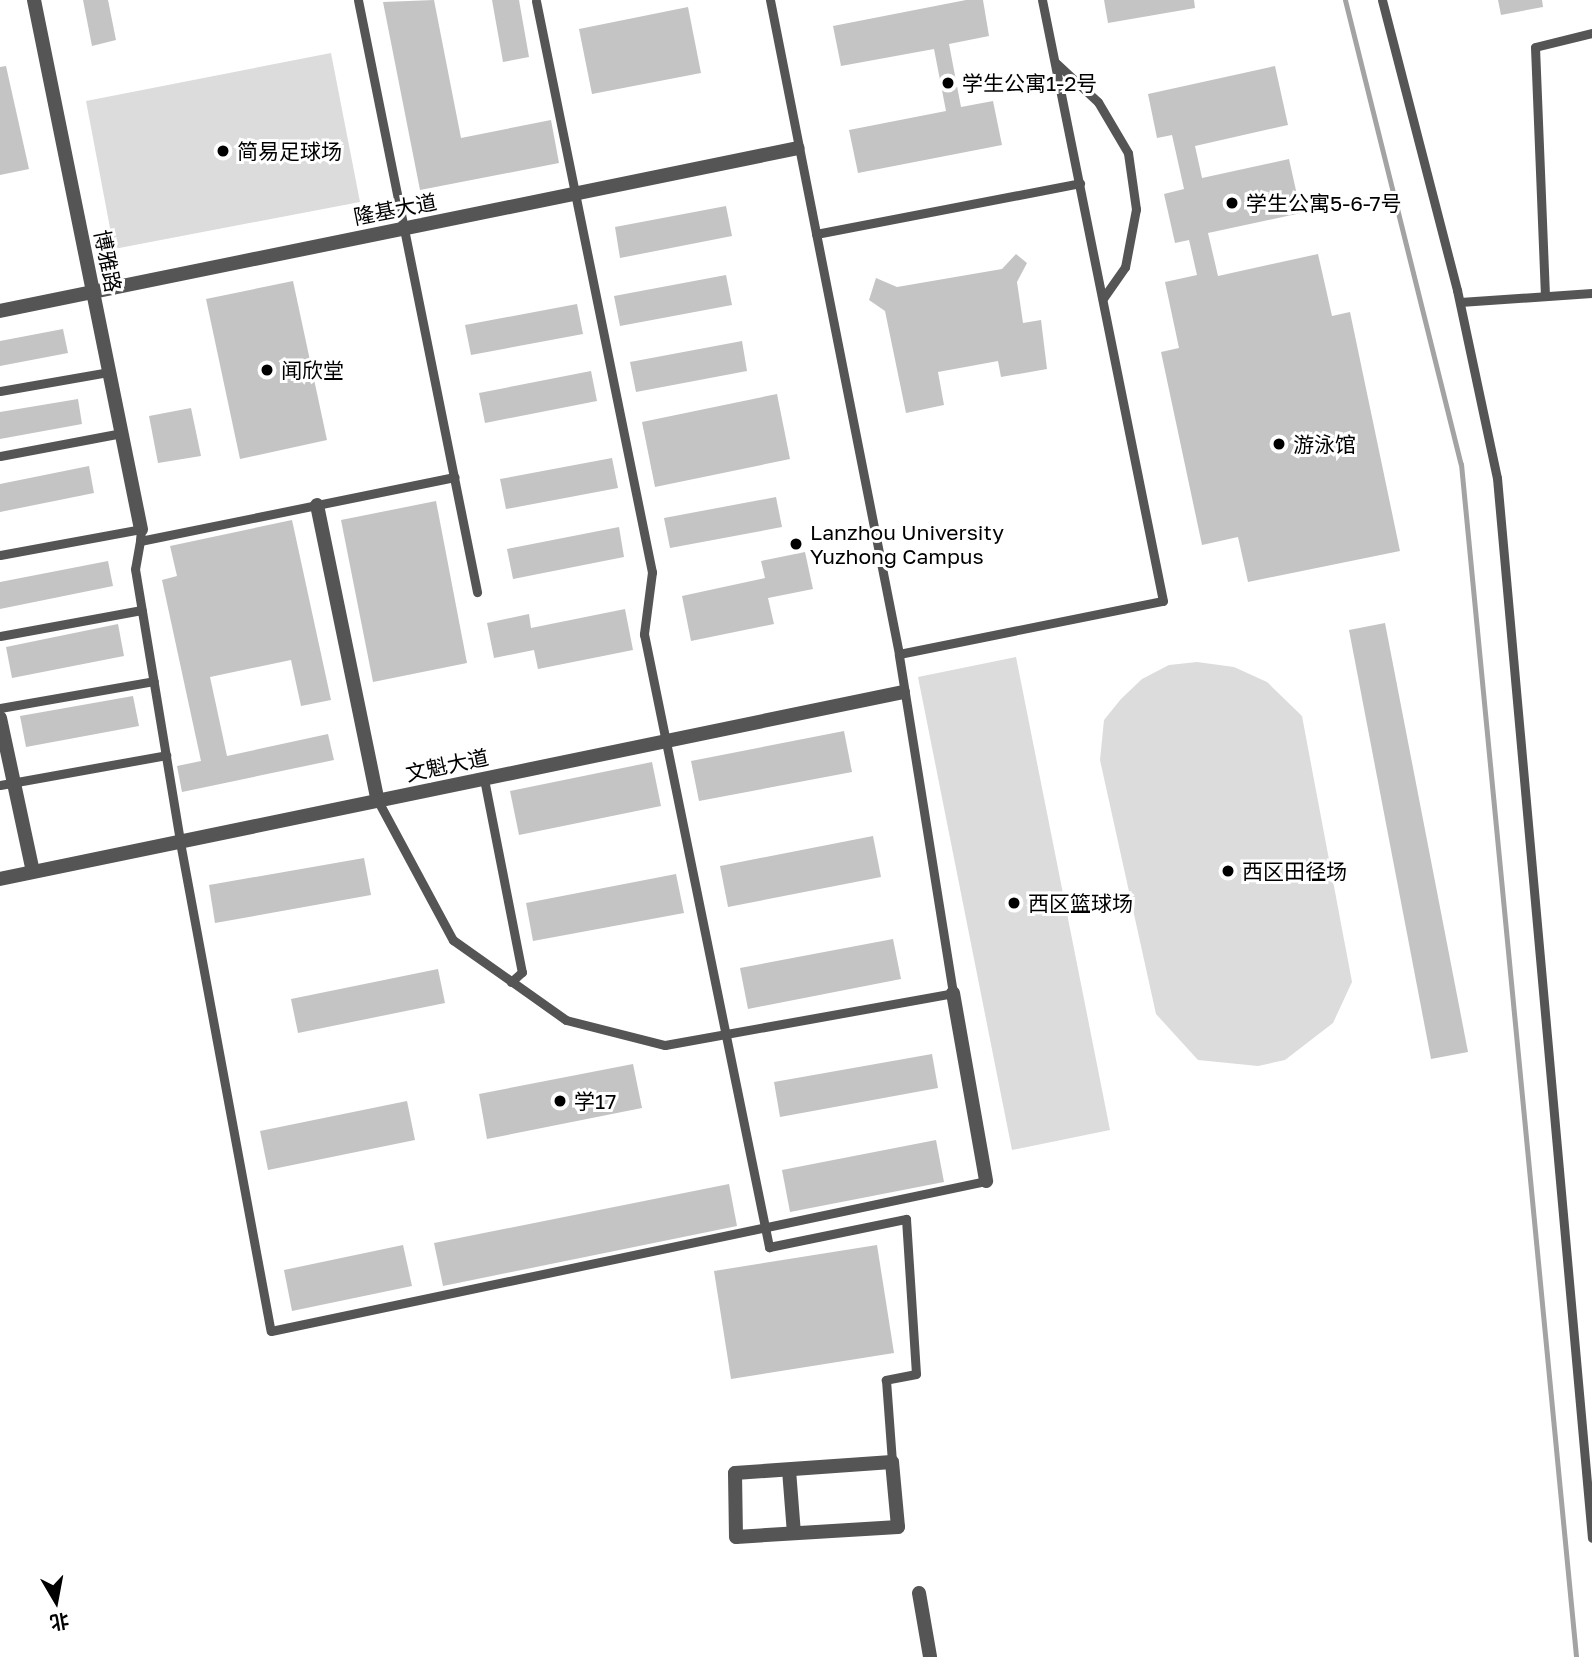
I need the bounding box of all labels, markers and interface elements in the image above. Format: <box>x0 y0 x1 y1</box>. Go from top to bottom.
place label: 学生公寓1-2号 <box>962 70 1097 96</box>
marker: 学生公寓1-2号 <box>940 75 956 91</box>
place label: 简易足球场 <box>237 138 342 164</box>
marker: 简易足球场 <box>215 143 231 159</box>
street label: 隆基大道 <box>351 189 439 229</box>
place label: 学生公寓5-6-7号 <box>1246 190 1402 216</box>
marker: 学生公寓5-6-7号 <box>1224 195 1240 211</box>
street label: 博雅路 <box>90 228 126 294</box>
place label: 闻欣堂 <box>281 357 344 383</box>
marker: 闻欣堂 <box>259 362 275 378</box>
place label: 游泳馆 <box>1293 431 1356 457</box>
marker: 游泳馆 <box>1271 436 1287 452</box>
place label: Lanzhou University Yuzhong Campus <box>810 519 1004 569</box>
marker: Lanzhou University Yuzhong Campus <box>788 536 804 552</box>
street label: 文魁大道 <box>403 744 491 786</box>
place label: 西区田径场 <box>1242 858 1347 884</box>
marker: 西区田径场 <box>1220 863 1236 879</box>
place label: 西区篮球场 <box>1028 890 1133 916</box>
marker: 西区篮球场 <box>1006 895 1022 911</box>
place label: 学17 <box>574 1088 616 1114</box>
marker: 学17 <box>552 1093 568 1109</box>
north arrow <box>21 1566 91 1636</box>
text: 北 <box>48 1609 71 1635</box>

